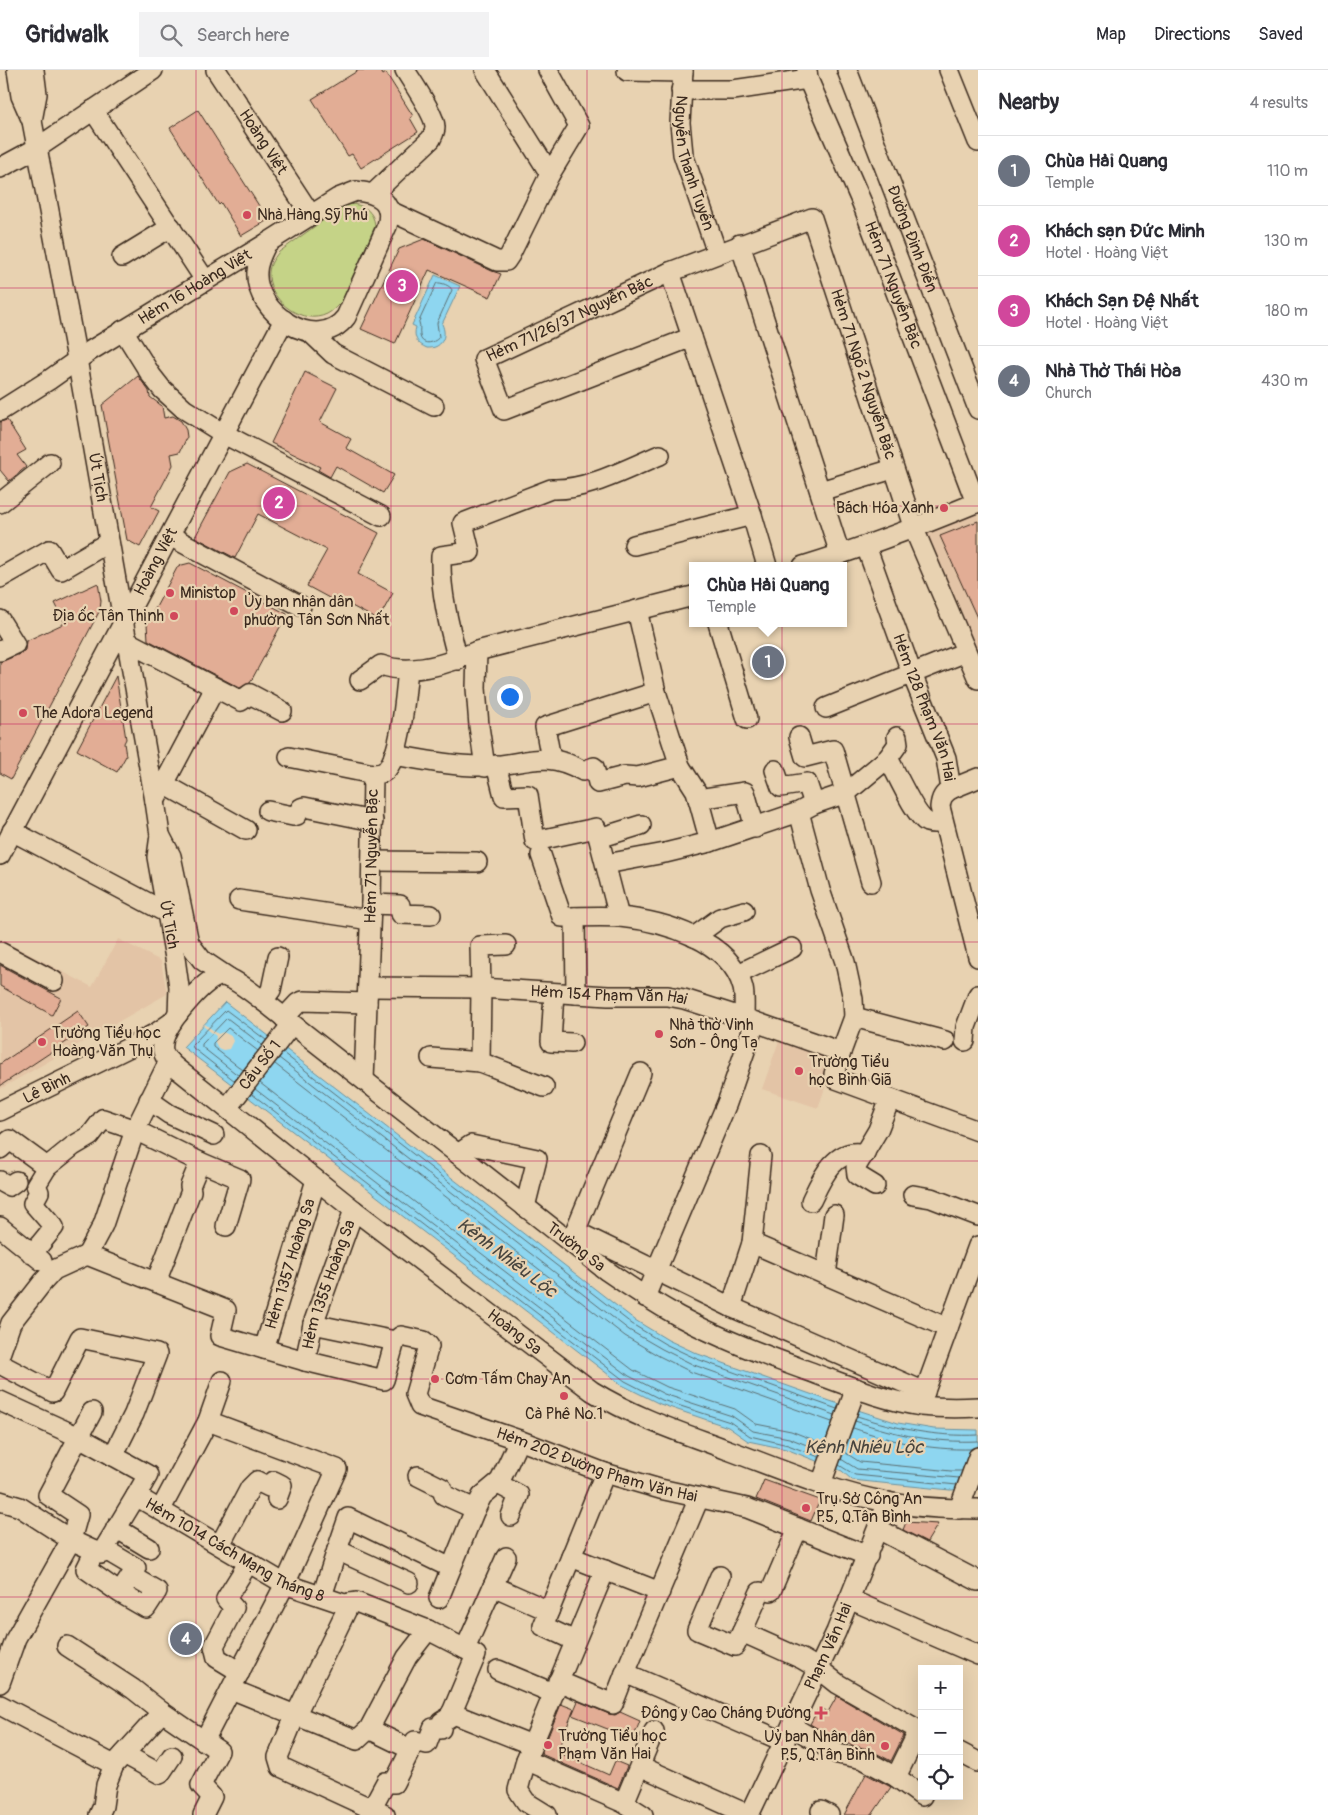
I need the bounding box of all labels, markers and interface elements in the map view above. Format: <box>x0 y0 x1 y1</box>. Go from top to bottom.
search box <box>139 12 489 57</box>
text: Gridwalk <box>25 20 109 49</box>
icon: search <box>157 21 185 49</box>
text: Search here <box>197 23 289 47</box>
text: Map <box>1096 23 1126 46</box>
text: Directions <box>1154 23 1230 46</box>
text: Saved <box>1258 23 1303 46</box>
text: Nearby <box>998 89 1059 116</box>
text: 4 results <box>1250 93 1308 113</box>
street label: Nguyễn Thanh Tuyền <box>670 95 719 233</box>
street label: Hoàng Việt <box>234 105 292 179</box>
text: Chùa Hải Quang <box>1045 149 1168 173</box>
text: 1 <box>1011 161 1017 181</box>
text: 110 m <box>1267 161 1308 181</box>
text: Temple <box>1045 173 1094 193</box>
street label: Đường Đinh Điền <box>882 182 942 295</box>
place label: Nhà Hàng Sỹ Phú <box>257 205 368 225</box>
marker: Nhà Hàng Sỹ Phú <box>241 209 253 221</box>
street label: Hẻm 71 Nguyễn Bặc <box>860 218 926 352</box>
text: Khách sạn Đức Minh <box>1045 219 1205 243</box>
text: 2 <box>1010 231 1018 251</box>
text: 130 m <box>1264 231 1308 251</box>
text: Hotel · Hoàng Việt <box>1045 243 1168 263</box>
street label: Hẻm 16 Hoàng Việt <box>134 244 256 329</box>
pin: 3 <box>386 267 418 305</box>
street label: Hẻm 71/26/37 Nguyễn Bặc <box>483 271 656 367</box>
street label: Hẻm 71 Ngõ 2 Nguyễn Bặc <box>826 286 901 462</box>
text: Khách Sạn Đệ Nhất <box>1045 289 1199 313</box>
text: 3 <box>1010 301 1018 321</box>
text: 180 m <box>1265 301 1308 321</box>
text: Hotel · Hoàng Việt <box>1045 313 1168 333</box>
text: Nhà Thờ Thái Hòa <box>1045 359 1181 383</box>
text: 4 <box>1009 371 1019 391</box>
text: 430 m <box>1261 371 1308 391</box>
text: Church <box>1045 383 1092 403</box>
street label: Út Tịch <box>84 451 112 503</box>
pin: 2 <box>263 484 295 522</box>
place label: Bách Hóa Xanh <box>836 498 934 518</box>
marker: Bách Hóa Xanh <box>938 502 950 514</box>
street label: Hoàng Việt <box>129 524 182 599</box>
popup <box>689 562 847 627</box>
text: Chùa Hải Quang <box>707 573 829 597</box>
place label: Ministop <box>180 583 236 603</box>
marker: Ministop <box>164 587 176 599</box>
place label: Ủy ban nhân dân phường Tân Sơn Nhất <box>244 592 390 630</box>
text: Temple <box>707 597 756 617</box>
marker: Ủy ban nhân dân phường Tân Sơn Nhất <box>228 605 240 617</box>
place label: Địa ốc Tân Thịnh <box>53 606 164 626</box>
marker: Địa ốc Tân Thịnh <box>168 610 180 622</box>
street label: Hẻm 128 Phạm Văn Hai <box>888 631 960 783</box>
pin: 1 <box>752 643 784 681</box>
your location <box>497 684 523 710</box>
place label: The Adora Legend <box>33 703 153 723</box>
marker: The Adora Legend <box>17 707 29 719</box>
street label: Hẻm 71 Nguyễn Bặc <box>360 789 383 924</box>
street label: Út Tịch <box>155 899 183 951</box>
street label: Hẻm 154 Phạm Văn Hai <box>530 981 690 1009</box>
place label: Nhà thờ Vinh Sơn - Ông Tạ <box>669 1015 758 1053</box>
place label: Trường Tiểu học Hoàng Văn Thụ <box>52 1023 161 1061</box>
marker: Nhà thờ Vinh Sơn - Ông Tạ <box>653 1028 665 1040</box>
marker: Trường Tiểu học Hoàng Văn Thụ <box>36 1036 48 1048</box>
street label: Cầu Số 1 <box>235 1036 286 1094</box>
place label: Trường Tiểu học Bình Giã <box>809 1052 892 1090</box>
marker: Trường Tiểu học Bình Giã <box>793 1065 805 1077</box>
street label: Lê Bình <box>20 1068 74 1108</box>
street label: Hẻm 1357 Hoàng Sa <box>261 1196 320 1332</box>
water label: Kênh Nhiêu Lộc <box>453 1213 562 1303</box>
street label: Hẻm 1355 Hoàng Sa <box>298 1217 360 1351</box>
street label: Trường Sa <box>543 1218 609 1276</box>
street label: Hoàng Sa <box>483 1305 546 1359</box>
place label: Cơm Tấm Chay An <box>445 1369 571 1389</box>
marker: Cơm Tấm Chay An <box>429 1373 441 1385</box>
marker: Cà Phê No.1 <box>558 1390 570 1402</box>
place label: Cà Phê No.1 <box>525 1404 603 1424</box>
street label: Hẻm 202 Đường Phạm Văn Hai <box>494 1423 699 1507</box>
water label: Kênh Nhiêu Lộc <box>805 1436 924 1459</box>
place label: Trụ Sở Công An P.5, Q.Tân Bình <box>816 1489 922 1527</box>
street label: Hẻm 1014 Cách Mạng Tháng 8 <box>141 1494 327 1607</box>
marker: Trụ Sở Công An P.5, Q.Tân Bình <box>800 1502 812 1514</box>
street label: Phạm Văn Hai <box>800 1600 857 1693</box>
pin: 4 <box>170 1620 202 1658</box>
map controls <box>918 1665 963 1800</box>
button: + <box>918 1665 963 1710</box>
place label: Đông y Cao Cháng Đường <box>641 1703 811 1723</box>
marker: Đông y Cao Cháng Đường <box>815 1707 827 1719</box>
button: − <box>918 1710 963 1755</box>
place label: Trường Tiểu học Phạm Văn Hai <box>558 1726 667 1764</box>
place label: Uỷ ban Nhân dân P.5, Q.Tân Bình <box>764 1727 875 1765</box>
marker: Trường Tiểu học Phạm Văn Hai <box>542 1739 554 1751</box>
marker: Uỷ ban Nhân dân P.5, Q.Tân Bình <box>879 1740 891 1752</box>
button: locate <box>918 1755 963 1800</box>

